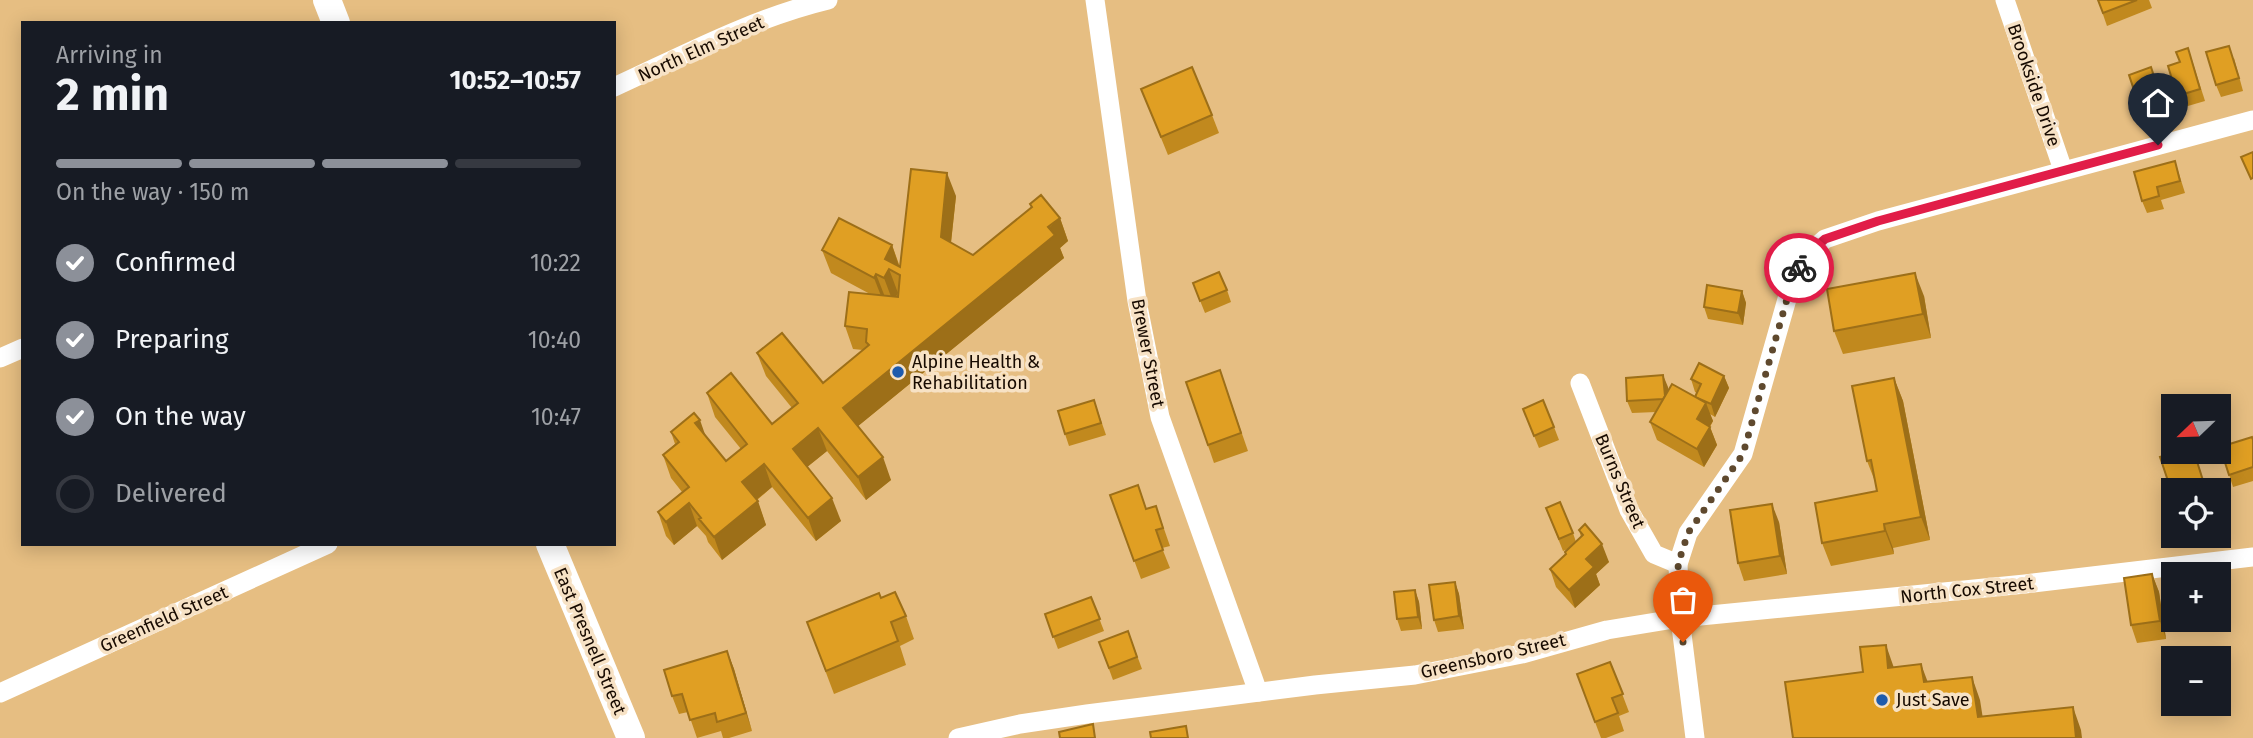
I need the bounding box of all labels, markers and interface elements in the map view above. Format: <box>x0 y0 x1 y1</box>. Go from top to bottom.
street label: North Elm Street <box>635 11 768 87</box>
street label: Brookside Drive <box>2003 21 2065 149</box>
text: Arriving in <box>56 41 163 69</box>
text: 10:52–10:57 <box>449 65 581 96</box>
text: 2 min <box>56 67 169 122</box>
pin <box>2128 73 2188 145</box>
icon: home <box>2139 84 2177 122</box>
text: On the way · 150 m <box>56 178 249 206</box>
courier <box>1764 233 1834 303</box>
icon: check <box>56 244 94 282</box>
text: Confirmed <box>115 247 236 278</box>
text: 10:22 <box>530 249 581 277</box>
icon: bike <box>1780 249 1818 287</box>
street label: Brewer Street <box>1127 297 1169 410</box>
icon: check <box>56 321 94 359</box>
text: Preparing <box>115 324 228 355</box>
text: 10:40 <box>528 326 581 354</box>
place label: Alpine Health & Rehabilitation <box>912 351 1040 394</box>
marker: Alpine Health & Rehabilitation <box>890 364 906 380</box>
north arrow <box>2161 394 2231 464</box>
map controls <box>2161 394 2231 716</box>
icon: check <box>56 398 94 436</box>
text: On the way <box>115 401 246 432</box>
text: 10:47 <box>531 403 581 431</box>
street label: Burns Street <box>1590 430 1650 532</box>
text: Delivered <box>115 478 227 509</box>
button: locate <box>2161 478 2231 548</box>
button: + <box>2161 562 2231 632</box>
street label: East Presnell Street <box>549 564 631 718</box>
pin <box>1653 570 1713 642</box>
street label: North Cox Street <box>1899 572 2035 608</box>
street label: Greenfield Street <box>97 581 232 657</box>
icon: bag <box>1664 581 1702 619</box>
street label: Greensboro Street <box>1418 629 1568 683</box>
button: − <box>2161 646 2231 716</box>
place label: Just Save <box>1896 689 1970 711</box>
marker: Just Save <box>1874 692 1890 708</box>

